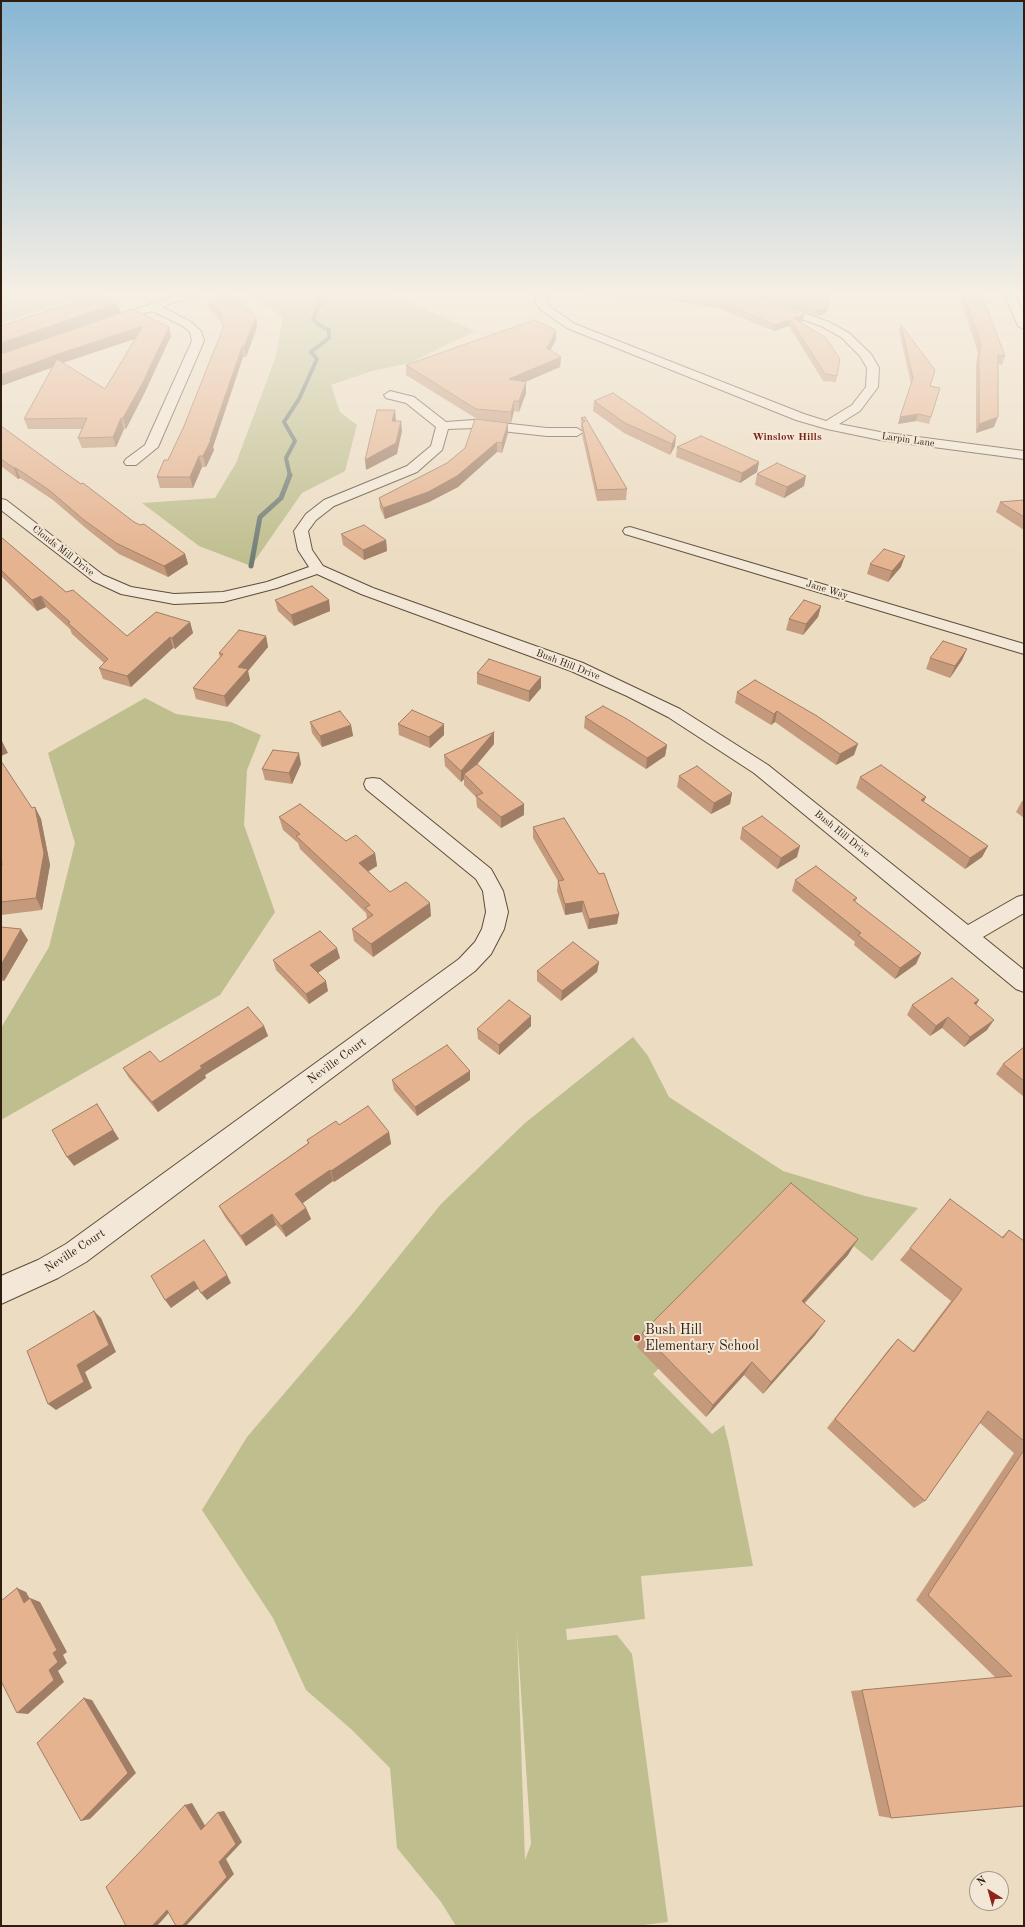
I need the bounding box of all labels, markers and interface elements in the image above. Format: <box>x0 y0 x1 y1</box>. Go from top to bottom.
district label: Winslow Hills <box>752 430 822 444</box>
street label: Larpin Lane <box>881 430 935 450</box>
street label: Clouds Mill Drive <box>30 523 96 579</box>
street label: Jane Way <box>805 578 849 602</box>
street label: Bush Hill Drive <box>534 647 602 683</box>
street label: Bush Hill Drive <box>812 808 872 860</box>
street label: Neville Court <box>305 1035 369 1087</box>
street label: Neville Court <box>42 1226 108 1276</box>
place label: Bush Hill Elementary School <box>645 1322 759 1354</box>
marker: Bush Hill Elementary School <box>632 1333 642 1343</box>
north arrow <box>969 1871 1009 1911</box>
text: N <box>975 1875 989 1889</box>

